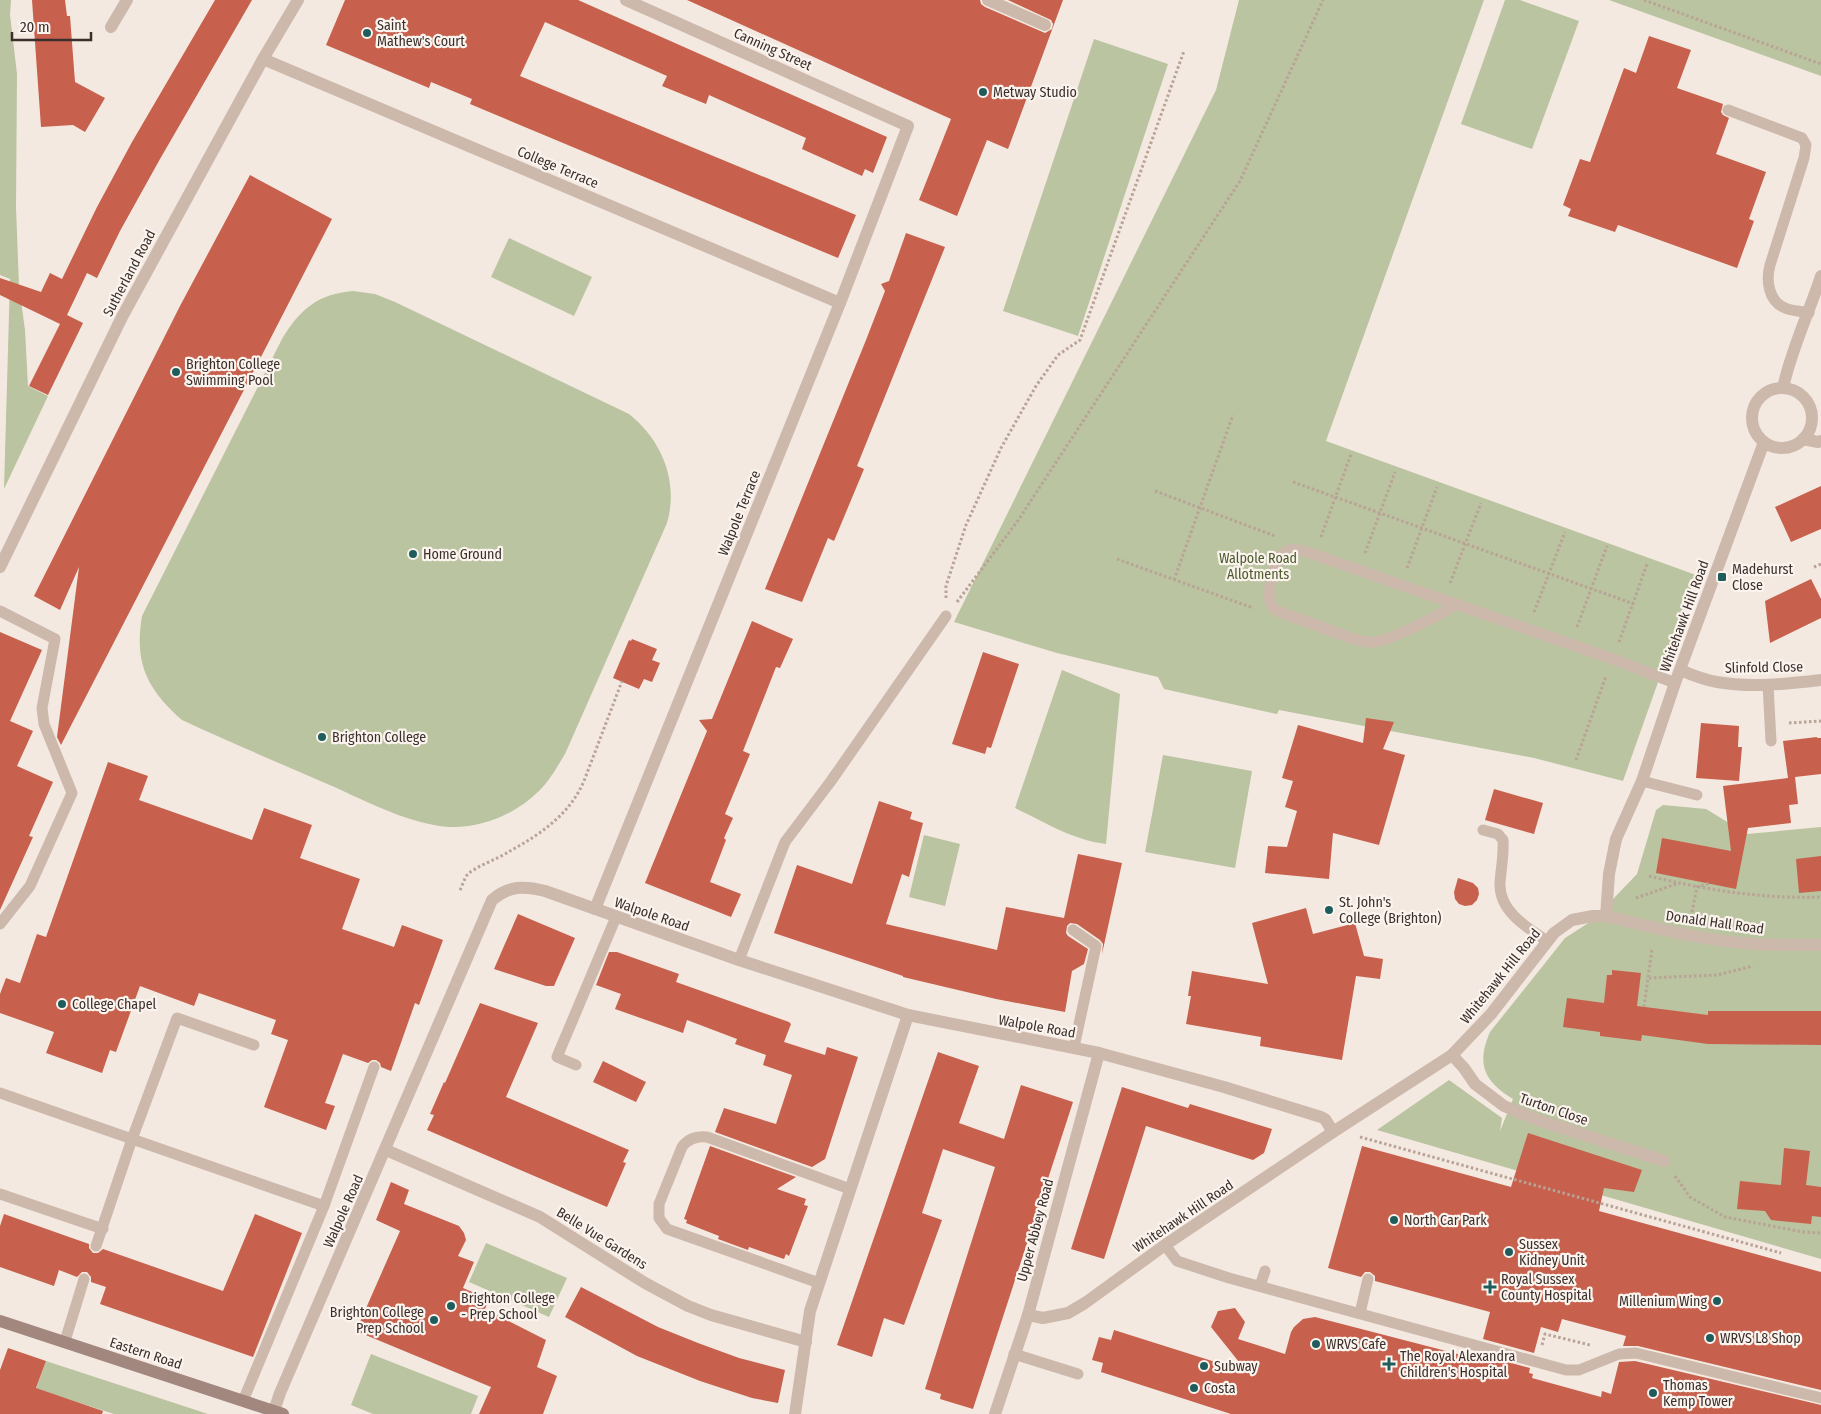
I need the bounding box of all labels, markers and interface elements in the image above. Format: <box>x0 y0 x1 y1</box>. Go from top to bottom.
scale bar <box>12 10 91 42</box>
place label: Saint Mathew's Court <box>377 17 465 50</box>
text: 20 m <box>20 18 50 36</box>
street label: Canning Street <box>731 25 815 74</box>
marker: Saint Mathew's Court <box>361 27 373 39</box>
place label: Metway Studio <box>993 84 1077 101</box>
marker: Metway Studio <box>977 86 989 98</box>
street label: College Terrace <box>515 143 601 192</box>
street label: Sutherland Road <box>99 227 159 319</box>
place label: Brighton College Swimming Pool <box>186 356 280 389</box>
marker: Brighton College Swimming Pool <box>170 366 182 378</box>
street label: Walpole Terrace <box>715 468 764 558</box>
place label: Home Ground <box>423 546 502 563</box>
marker: Home Ground <box>407 548 419 560</box>
park label: Walpole Road Allotments <box>1219 550 1297 583</box>
street label: Whitehawk Hill Road <box>1656 558 1713 674</box>
place label: Madehurst Close <box>1732 561 1794 594</box>
marker: Madehurst Close <box>1716 571 1728 583</box>
street label: Slinfold Close <box>1725 658 1803 677</box>
place label: Brighton College <box>332 729 426 746</box>
marker: Brighton College <box>316 731 328 743</box>
street label: Walpole Road <box>612 894 692 935</box>
place label: St. John's College (Brighton) <box>1339 894 1441 927</box>
marker: St. John's College (Brighton) <box>1323 904 1335 916</box>
street label: Donald Hall Road <box>1665 907 1765 938</box>
street label: Whitehawk Hill Road <box>1457 925 1544 1027</box>
place label: College Chapel <box>72 996 157 1013</box>
marker: College Chapel <box>56 998 68 1010</box>
street label: Walpole Road <box>997 1011 1077 1042</box>
street label: Turton Close <box>1517 1090 1590 1129</box>
street label: Walpole Road <box>320 1172 367 1250</box>
street label: Upper Abbey Road <box>1014 1177 1057 1283</box>
street label: Whitehawk Hill Road <box>1130 1177 1237 1256</box>
street label: Belle Vue Gardens <box>553 1204 650 1273</box>
place label: North Car Park <box>1404 1212 1487 1229</box>
marker: North Car Park <box>1388 1214 1400 1226</box>
place label: Sussex Kidney Unit <box>1519 1236 1585 1269</box>
marker: Sussex Kidney Unit <box>1503 1246 1515 1258</box>
place label: Royal Sussex County Hospital <box>1501 1271 1592 1304</box>
marker: Royal Sussex County Hospital <box>1483 1280 1497 1294</box>
place label: Brighton College - Prep School <box>461 1290 555 1323</box>
place label: Millenium Wing <box>1619 1293 1707 1310</box>
marker: Millenium Wing <box>1711 1295 1723 1307</box>
marker: Brighton College - Prep School <box>445 1300 457 1312</box>
place label: Brighton College Prep School <box>330 1304 424 1337</box>
marker: Brighton College Prep School <box>428 1314 440 1326</box>
place label: WRVS L8 Shop <box>1720 1330 1801 1347</box>
marker: WRVS L8 Shop <box>1704 1332 1716 1344</box>
street label: Eastern Road <box>108 1334 184 1373</box>
place label: WRVS Cafe <box>1326 1336 1386 1353</box>
marker: WRVS Cafe <box>1310 1338 1322 1350</box>
place label: The Royal Alexandra Children's Hospital <box>1400 1348 1515 1381</box>
marker: The Royal Alexandra Children's Hospital <box>1382 1357 1396 1371</box>
place label: Subway <box>1214 1358 1258 1375</box>
marker: Subway <box>1198 1360 1210 1372</box>
place label: Thomas Kemp Tower <box>1663 1377 1733 1410</box>
place label: Costa <box>1204 1380 1236 1397</box>
marker: Costa <box>1188 1382 1200 1394</box>
marker: Thomas Kemp Tower <box>1647 1387 1659 1399</box>

